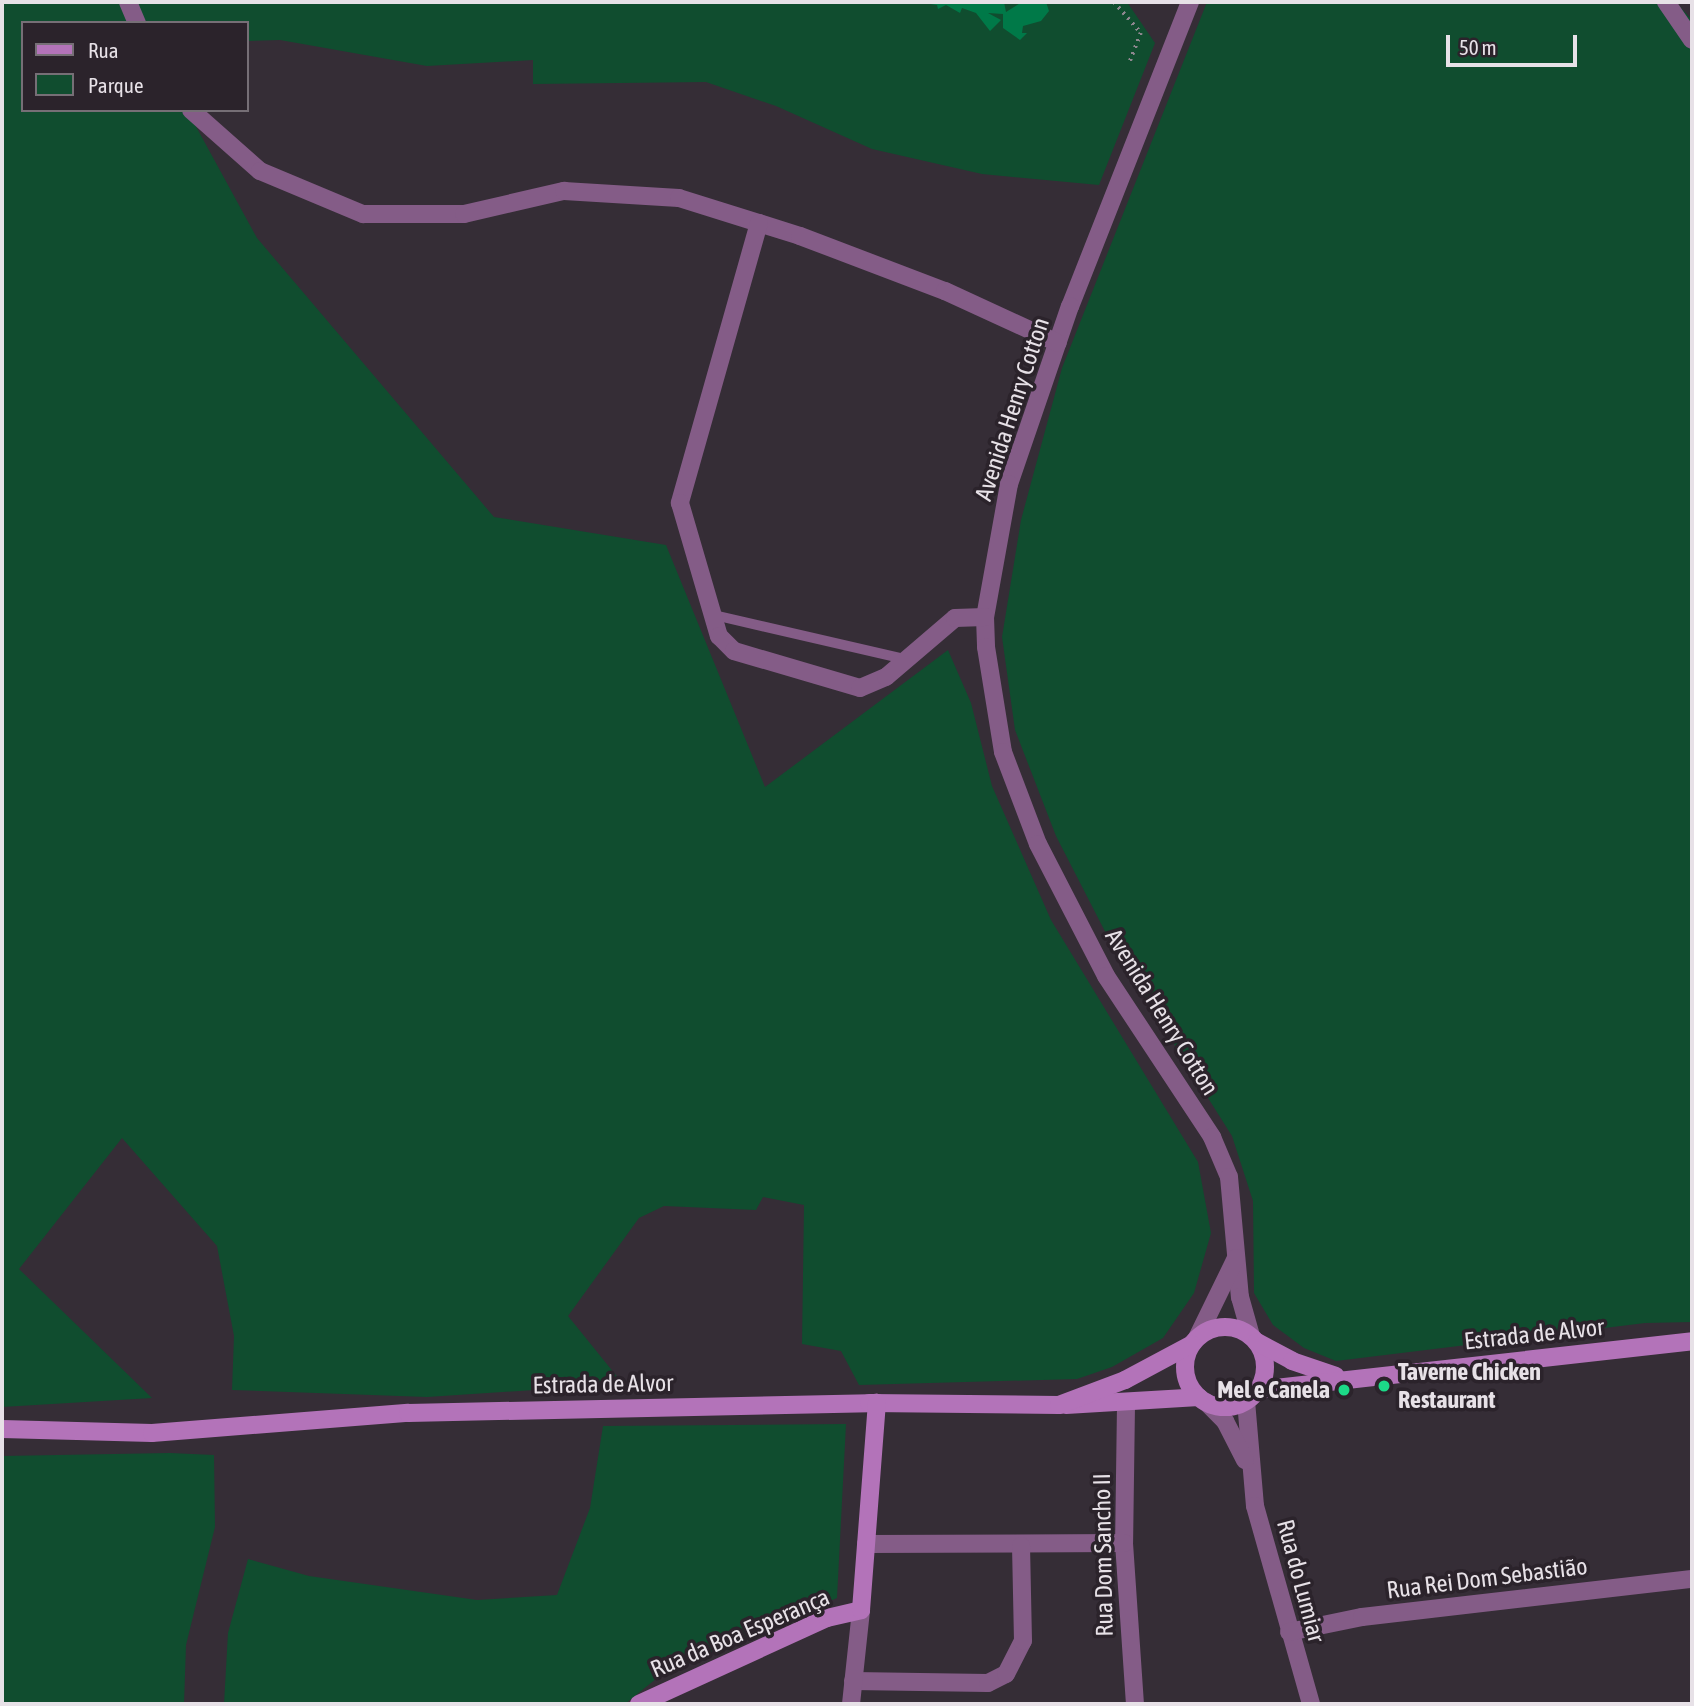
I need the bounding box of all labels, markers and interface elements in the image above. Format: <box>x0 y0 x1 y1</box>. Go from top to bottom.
legend <box>21 21 248 112</box>
scale bar <box>1449 21 1580 65</box>
text: 50 m <box>1459 35 1497 59</box>
text: Rua <box>88 38 118 62</box>
text: Parque <box>88 73 143 97</box>
street label: Avenida Henry Cotton <box>969 314 1055 504</box>
street label: Avenida Henry Cotton <box>1099 924 1225 1100</box>
street label: Estrada de Alvor <box>1463 1312 1605 1356</box>
place label: Taverne Chicken Restaurant <box>1398 1358 1541 1414</box>
street label: Estrada de Alvor <box>532 1368 674 1400</box>
place label: Mel e Canela <box>1217 1376 1330 1404</box>
marker: Taverne Chicken Restaurant <box>1376 1378 1392 1394</box>
marker: Mel e Canela <box>1336 1382 1352 1398</box>
street label: Rua Dom Sancho II <box>1087 1473 1119 1637</box>
street label: Rua do Lumiar <box>1271 1516 1331 1646</box>
street label: Rua Rei Dom Sebastião <box>1385 1551 1589 1605</box>
street label: Rua da Boa Esperança <box>646 1582 834 1684</box>

